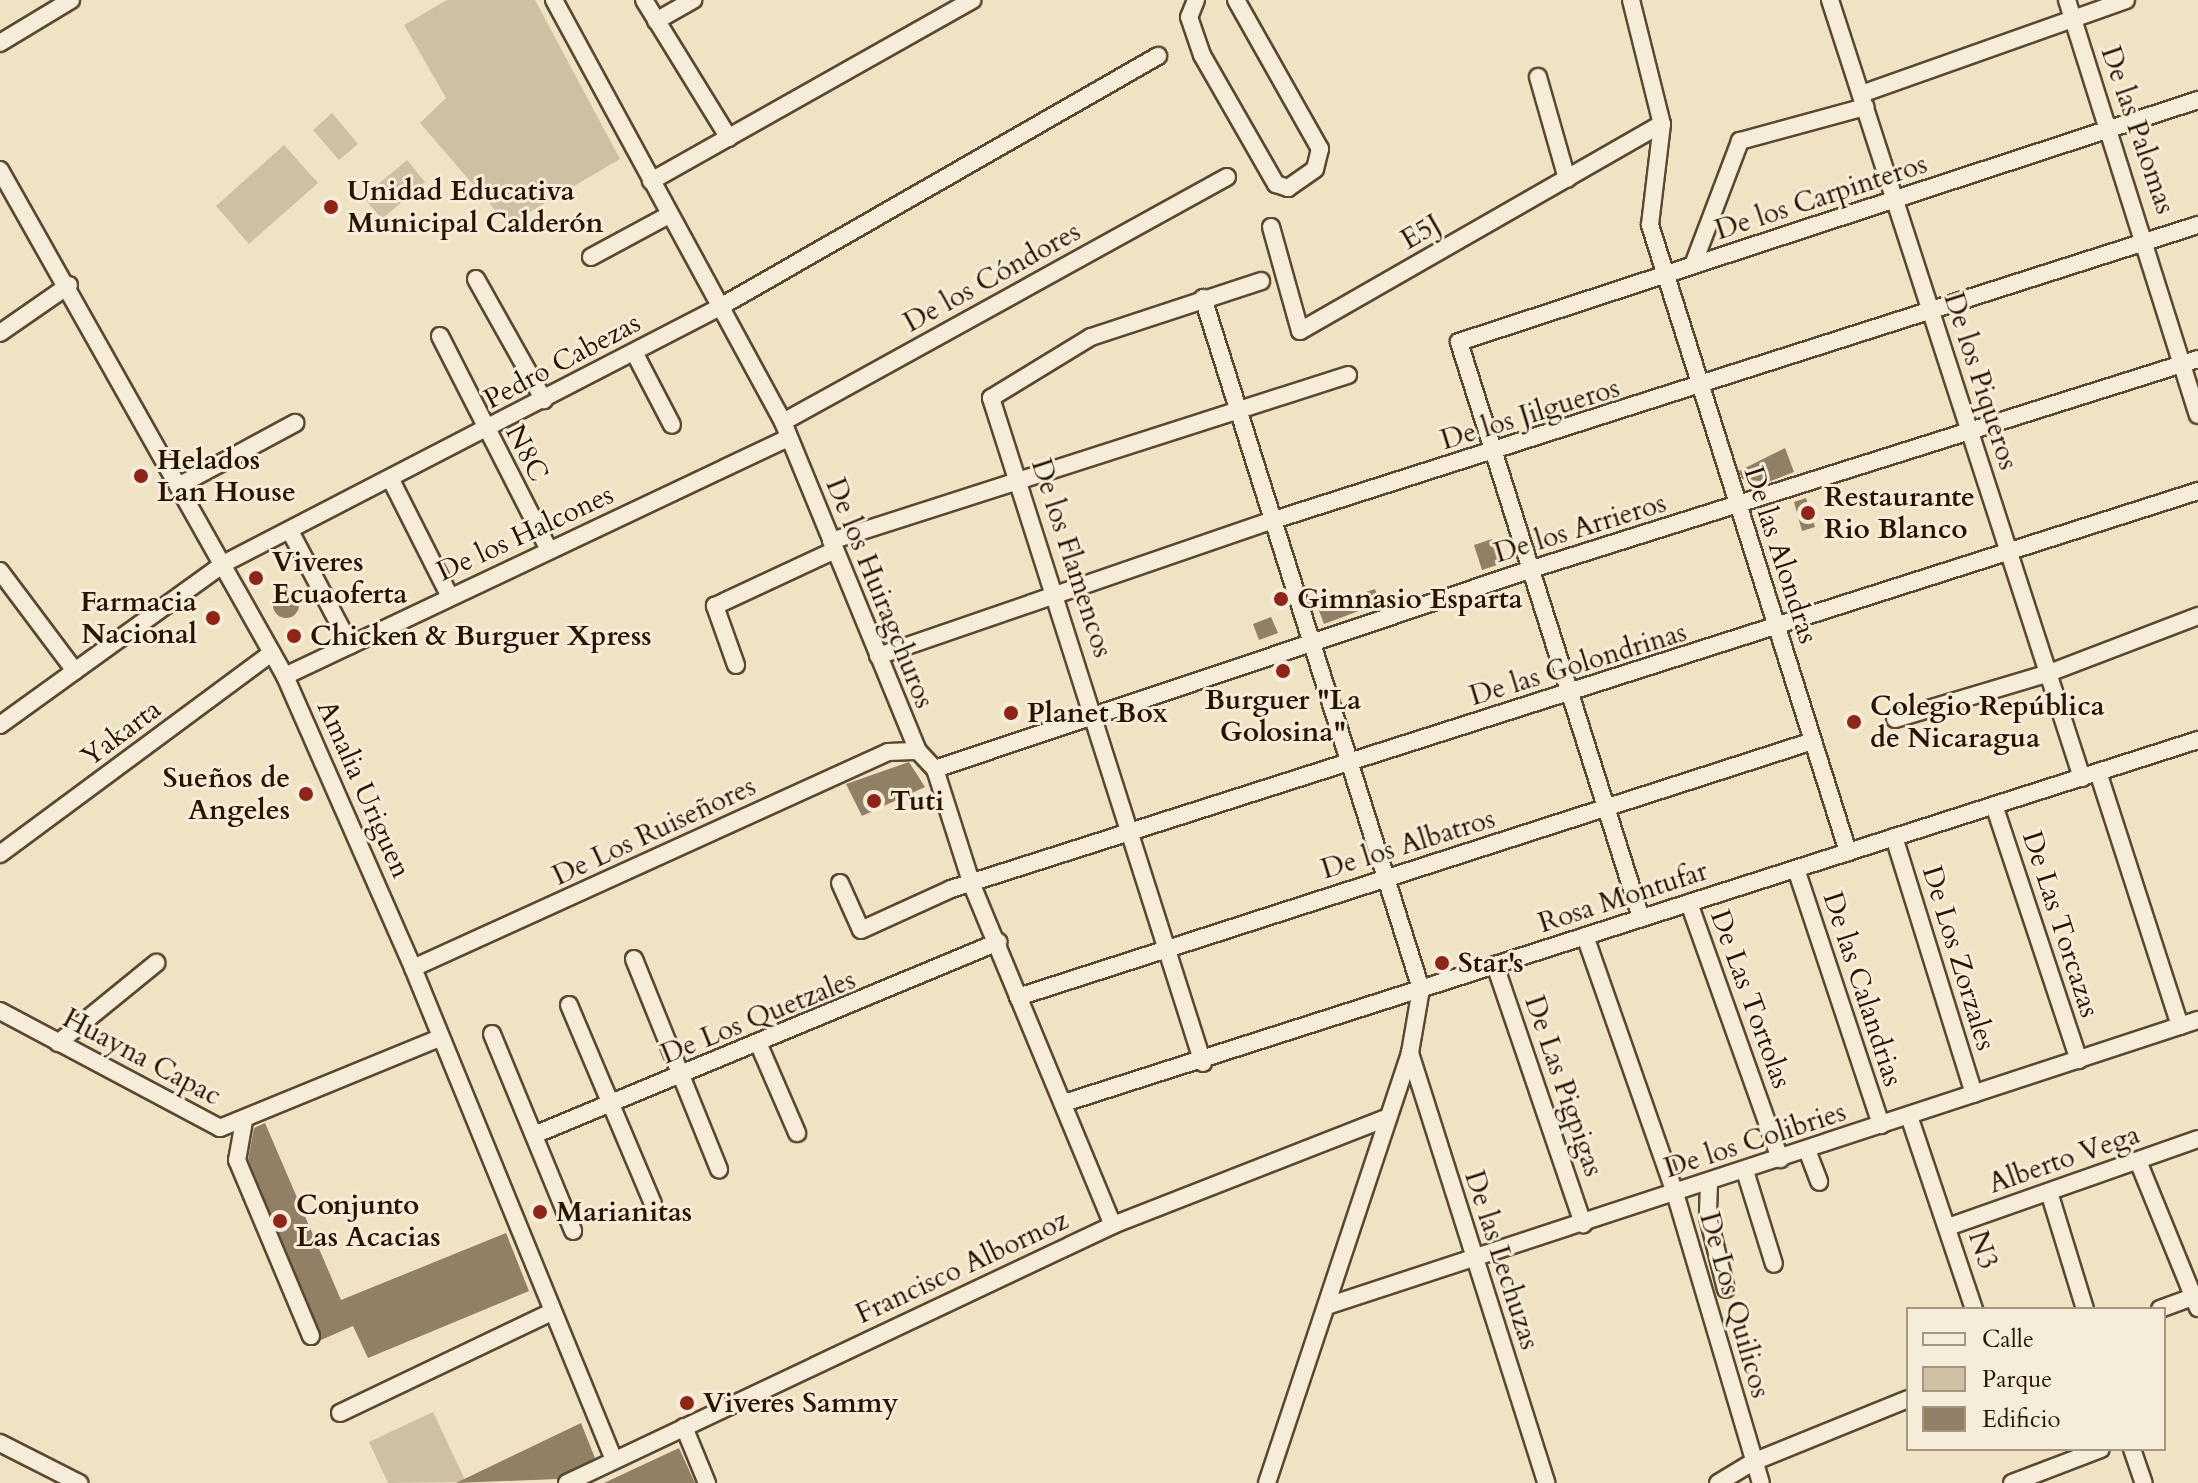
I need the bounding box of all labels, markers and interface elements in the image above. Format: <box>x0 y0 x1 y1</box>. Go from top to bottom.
street label: De las Palomas <box>2094 42 2182 218</box>
street label: De los Carpinteros <box>1711 147 1931 247</box>
place label: Unidad Educativa Municipal Calderón <box>347 174 603 240</box>
marker: Unidad Educativa Municipal Calderón <box>322 198 340 216</box>
street label: E5J <box>1395 207 1447 257</box>
street label: De los Cóndores <box>898 215 1086 339</box>
street label: De los Piqueros <box>1937 288 2025 474</box>
street label: Pedro Cabezas <box>478 306 646 416</box>
street label: De los Jilgueros <box>1437 371 1623 457</box>
street label: N8C <box>498 419 556 487</box>
place label: Helados Lan House <box>157 443 296 509</box>
street label: De los Flamencos <box>1024 454 1120 662</box>
street label: De las Alondras <box>1737 462 1825 648</box>
marker: Helados Lan House <box>132 467 150 485</box>
street label: De los Huiragchuros <box>819 473 941 713</box>
street label: De los Halcones <box>432 477 618 589</box>
place label: Restaurante Rio Blanco <box>1824 480 1975 546</box>
street label: De los Arrieros <box>1490 486 1670 570</box>
marker: Restaurante Rio Blanco <box>1799 504 1817 522</box>
place label: Viveres Ecuaoferta <box>272 545 407 611</box>
marker: Viveres Ecuaoferta <box>247 569 265 587</box>
place label: Gimnasio Esparta <box>1297 582 1523 616</box>
place label: Farmacia Nacional <box>80 585 197 651</box>
marker: Gimnasio Esparta <box>1272 590 1290 608</box>
marker: Farmacia Nacional <box>204 609 222 627</box>
street label: De las Golondrinas <box>1466 615 1690 713</box>
place label: Chicken & Burguer Xpress <box>310 619 652 653</box>
marker: Chicken & Burguer Xpress <box>285 627 303 645</box>
marker: Burguer "La Golosina" <box>1274 662 1292 680</box>
place label: Burguer "La Golosina" <box>1205 683 1361 749</box>
place label: Colegio República de Nicaragua <box>1870 689 2105 755</box>
street label: Yakarta <box>74 692 168 774</box>
street label: Amalia Uriguen <box>310 695 418 883</box>
place label: Planet Box <box>1027 696 1168 730</box>
marker: Planet Box <box>1002 704 1020 722</box>
marker: Colegio República de Nicaragua <box>1845 713 1863 731</box>
place label: Sueños de Angeles <box>163 761 290 827</box>
street label: De Los Ruiseñores <box>547 769 761 893</box>
place label: Tuti <box>890 784 944 818</box>
marker: Sueños de Angeles <box>297 785 315 803</box>
marker: Tuti <box>865 792 883 810</box>
street label: De los Albatros <box>1317 802 1499 886</box>
street label: De Las Torcazas <box>2015 827 2107 1021</box>
street label: Rosa Montufar <box>1534 854 1712 940</box>
street label: De Los Zorzales <box>1915 862 2003 1054</box>
street label: De las Calandrias <box>1816 888 1910 1090</box>
street label: De Las Tortolas <box>1703 905 1799 1093</box>
place label: Star's <box>1458 946 1524 980</box>
marker: Star's <box>1433 954 1451 972</box>
street label: De Los Quetzales <box>656 963 860 1071</box>
street label: De Las Pigpigas <box>1517 991 1611 1181</box>
street label: Huayna Capac <box>57 1001 227 1113</box>
street label: De los Colibries <box>1660 1095 1850 1185</box>
street label: Alberto Vega <box>1984 1117 2144 1201</box>
street label: De las Lechuzas <box>1457 1166 1547 1354</box>
place label: Conjunto Las Acacias <box>296 1188 441 1254</box>
place label: Marianitas <box>556 1195 692 1229</box>
marker: Marianitas <box>531 1203 549 1221</box>
street label: Francisco Albornoz <box>850 1203 1074 1331</box>
street label: De Los Quilicos <box>1692 1208 1778 1402</box>
marker: Conjunto Las Acacias <box>271 1212 289 1230</box>
street label: N3 <box>1961 1227 2005 1273</box>
legend <box>1906 1307 2166 1451</box>
text: Calle <box>1982 1323 2034 1356</box>
text: Parque <box>1982 1363 2052 1396</box>
place label: Viveres Sammy <box>703 1386 898 1420</box>
marker: Viveres Sammy <box>678 1394 696 1412</box>
text: Edificio <box>1982 1403 2061 1436</box>

